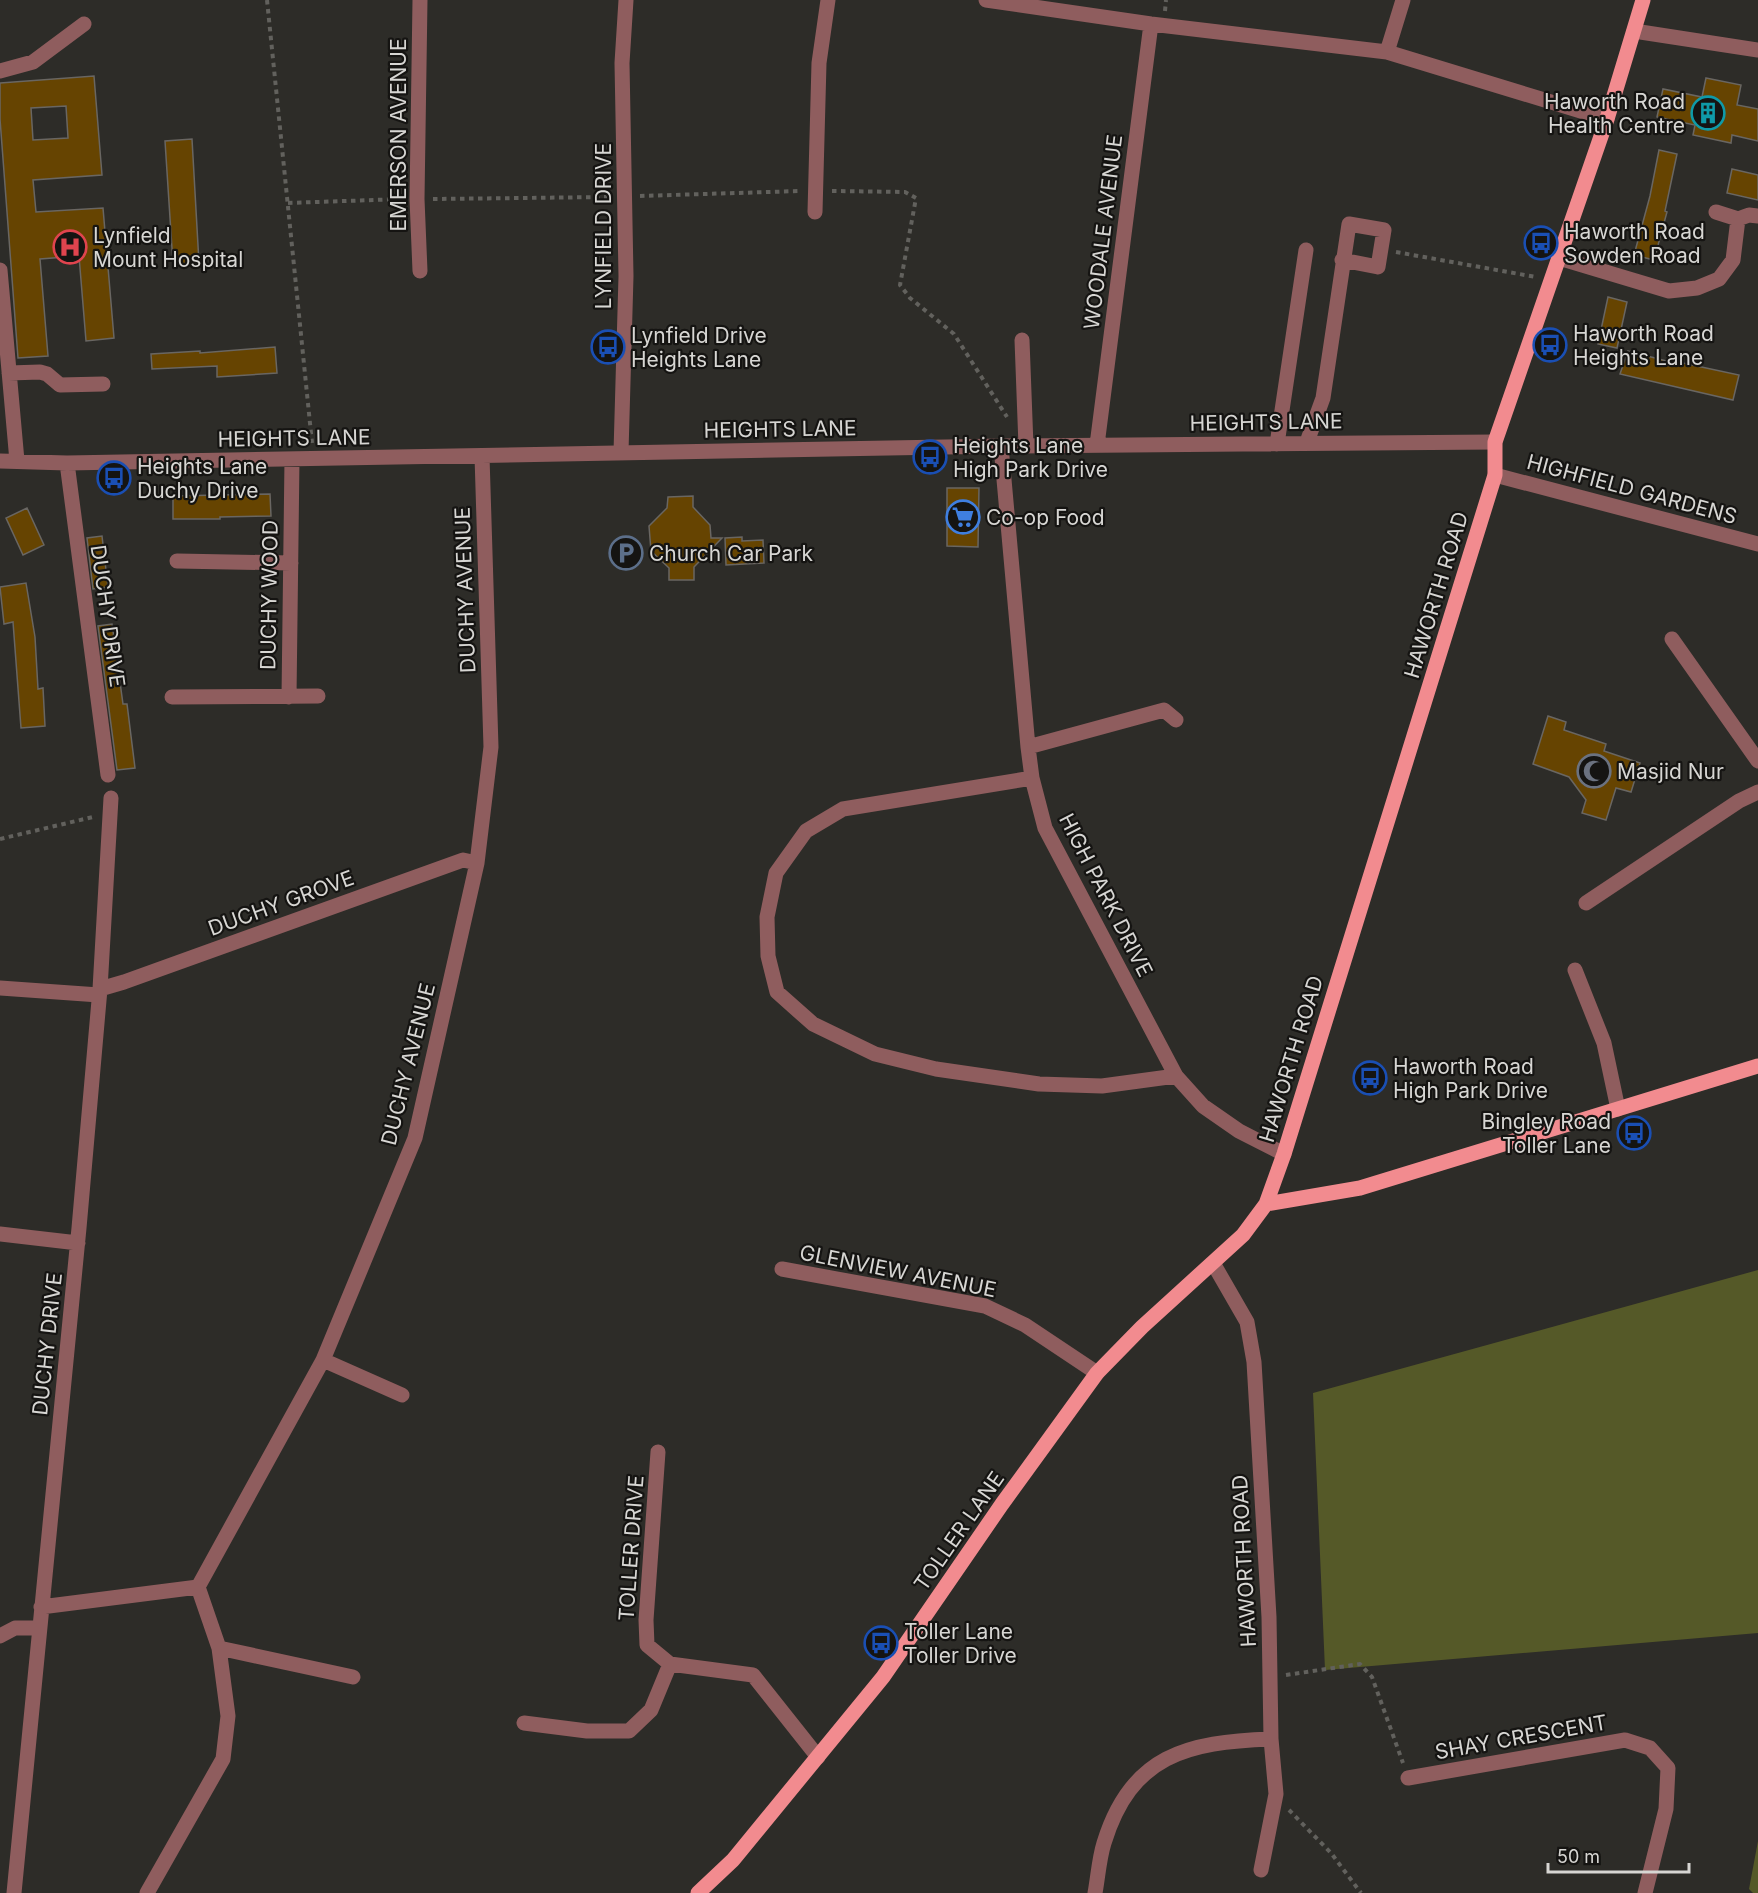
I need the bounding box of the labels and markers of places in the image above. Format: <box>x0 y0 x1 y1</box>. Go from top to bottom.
place label: Haworth Road Health Centre <box>1544 89 1685 138</box>
building icon: Haworth Road Health Centre <box>1690 95 1726 131</box>
place label: Haworth Road Sowden Road <box>1564 219 1705 268</box>
place label: Lynfield Mount Hospital <box>93 223 243 272</box>
bus stop icon: Haworth Road Sowden Road <box>1523 225 1559 261</box>
hospital icon: Lynfield Mount Hospital <box>52 229 88 265</box>
place label: Haworth Road Heights Lane <box>1573 321 1714 370</box>
place label: Lynfield Drive Heights Lane <box>631 323 767 372</box>
bus stop icon: Haworth Road Heights Lane <box>1532 327 1568 363</box>
bus stop icon: Lynfield Drive Heights Lane <box>590 329 626 365</box>
place label: Heights Lane High Park Drive <box>953 433 1108 482</box>
bus stop icon: Heights Lane High Park Drive <box>912 439 948 475</box>
place label: Heights Lane Duchy Drive <box>137 454 267 503</box>
bus stop icon: Heights Lane Duchy Drive <box>96 460 132 496</box>
supermarket icon: Co-op Food <box>945 499 981 535</box>
place label: Co-op Food <box>986 505 1105 530</box>
parking icon: Church Car Park <box>608 535 644 571</box>
place label: Church Car Park <box>649 541 813 566</box>
mosque icon: Masjid Nur <box>1576 753 1612 789</box>
place label: Masjid Nur <box>1617 759 1724 784</box>
place label: Haworth Road High Park Drive <box>1393 1054 1548 1103</box>
bus stop icon: Haworth Road High Park Drive <box>1352 1060 1388 1096</box>
place label: Bingley Road Toller Lane <box>1482 1109 1611 1158</box>
bus stop icon: Bingley Road Toller Lane <box>1616 1115 1652 1151</box>
place label: Toller Lane Toller Drive <box>904 1619 1017 1668</box>
bus stop icon: Toller Lane Toller Drive <box>863 1625 899 1661</box>

